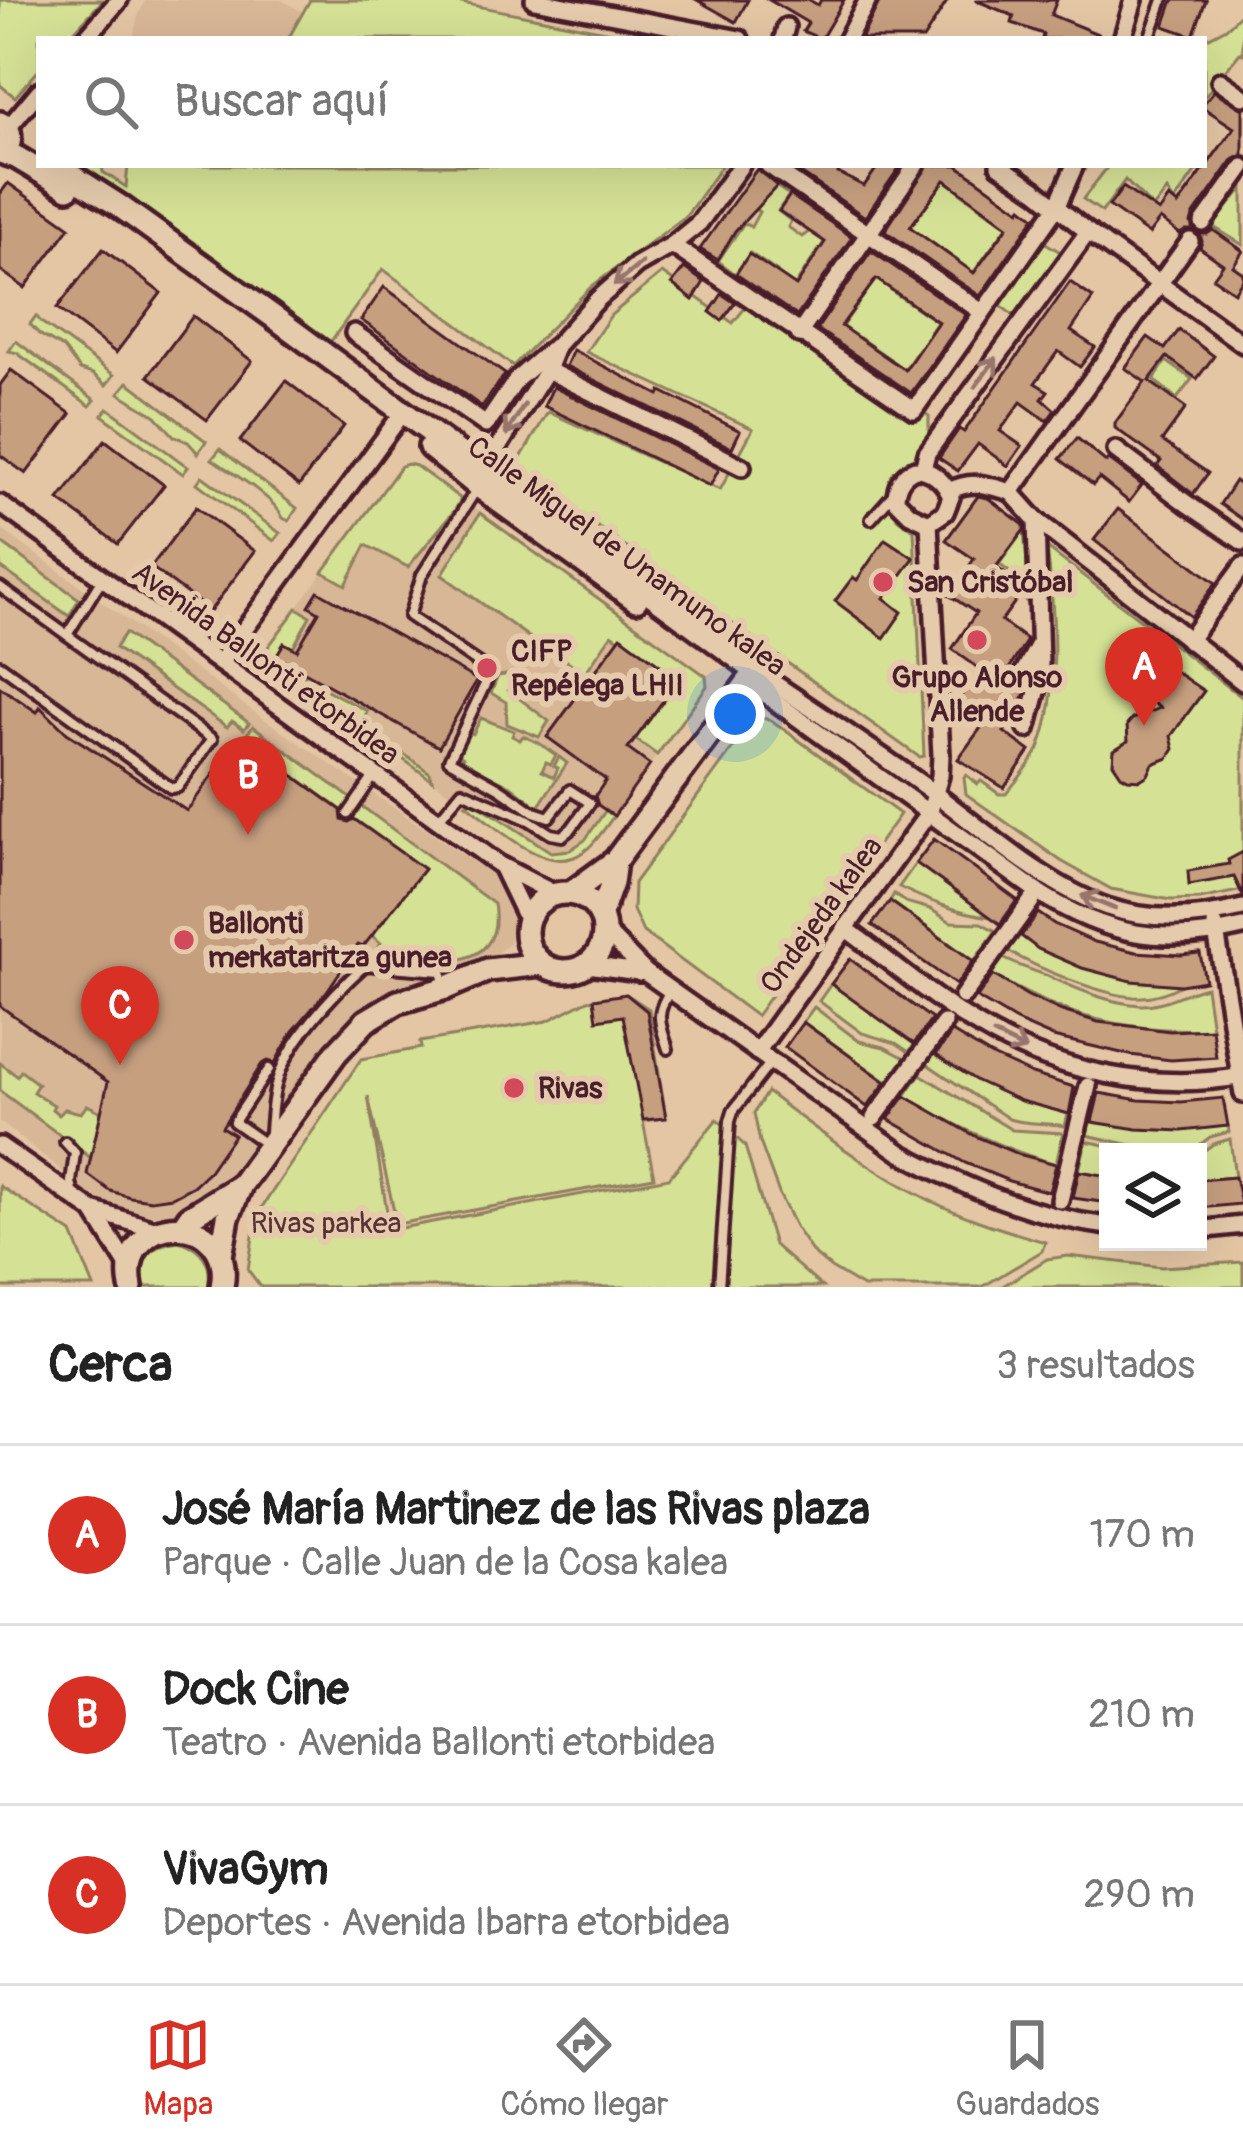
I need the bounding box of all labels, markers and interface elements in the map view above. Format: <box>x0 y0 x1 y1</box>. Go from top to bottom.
search box <box>36 36 1207 168</box>
icon: search <box>78 69 144 135</box>
text: Buscar aquí <box>174 74 389 130</box>
one-way arrow <box>613 260 645 287</box>
one-way arrow <box>972 356 998 389</box>
one-way arrow <box>503 402 528 436</box>
street label: Calle Miguel de Unamuno kalea <box>460 428 793 685</box>
street label: Avenida Ballonti etorbidea <box>125 554 407 773</box>
place label: San Cristóbal <box>907 564 1073 601</box>
marker: San Cristóbal <box>870 569 896 595</box>
marker: Grupo Alonso Allende <box>964 627 990 653</box>
pin: A <box>1105 627 1183 726</box>
place label: CIFP Repélega LHII <box>511 633 684 704</box>
marker: CIFP Repélega LHII <box>474 655 500 681</box>
place label: Grupo Alonso Allende <box>892 659 1062 730</box>
your location <box>705 684 765 744</box>
pin: B <box>209 736 287 835</box>
street label: Ondejeda kalea <box>752 830 891 1001</box>
one-way arrow <box>1081 890 1118 911</box>
place label: Ballonti merkataritza gunea <box>208 905 452 976</box>
marker: Ballonti merkataritza gunea <box>171 927 197 953</box>
pin: C <box>81 966 159 1065</box>
one-way arrow <box>992 1032 1028 1054</box>
place label: Rivas <box>538 1070 603 1107</box>
marker: Rivas <box>501 1075 527 1101</box>
map controls <box>1099 1143 1207 1251</box>
button: layers <box>1099 1143 1207 1251</box>
park label: Rivas parkea <box>250 1205 402 1242</box>
text: Cerca <box>48 1333 172 1397</box>
text: 3 resultados <box>996 1341 1195 1390</box>
text: José María Martinez de las Rivas plaza <box>162 1482 870 1538</box>
text: A <box>74 1510 100 1559</box>
text: 170 m <box>1089 1510 1195 1559</box>
text: Parque · Calle Juan de la Cosa kalea <box>162 1538 728 1587</box>
text: Dock Cine <box>162 1662 349 1718</box>
text: B <box>76 1690 98 1739</box>
text: 210 m <box>1088 1690 1195 1739</box>
text: Teatro · Avenida Ballonti etorbidea <box>162 1718 715 1767</box>
text: VivaGym <box>162 1842 329 1898</box>
text: C <box>75 1870 99 1919</box>
text: 290 m <box>1083 1870 1195 1919</box>
text: Deportes · Avenida Ibarra etorbidea <box>162 1898 730 1947</box>
tab: Mapa <box>143 2012 213 2125</box>
tab: Cómo llegar <box>500 2012 668 2125</box>
tab: Guardados <box>955 2012 1100 2125</box>

